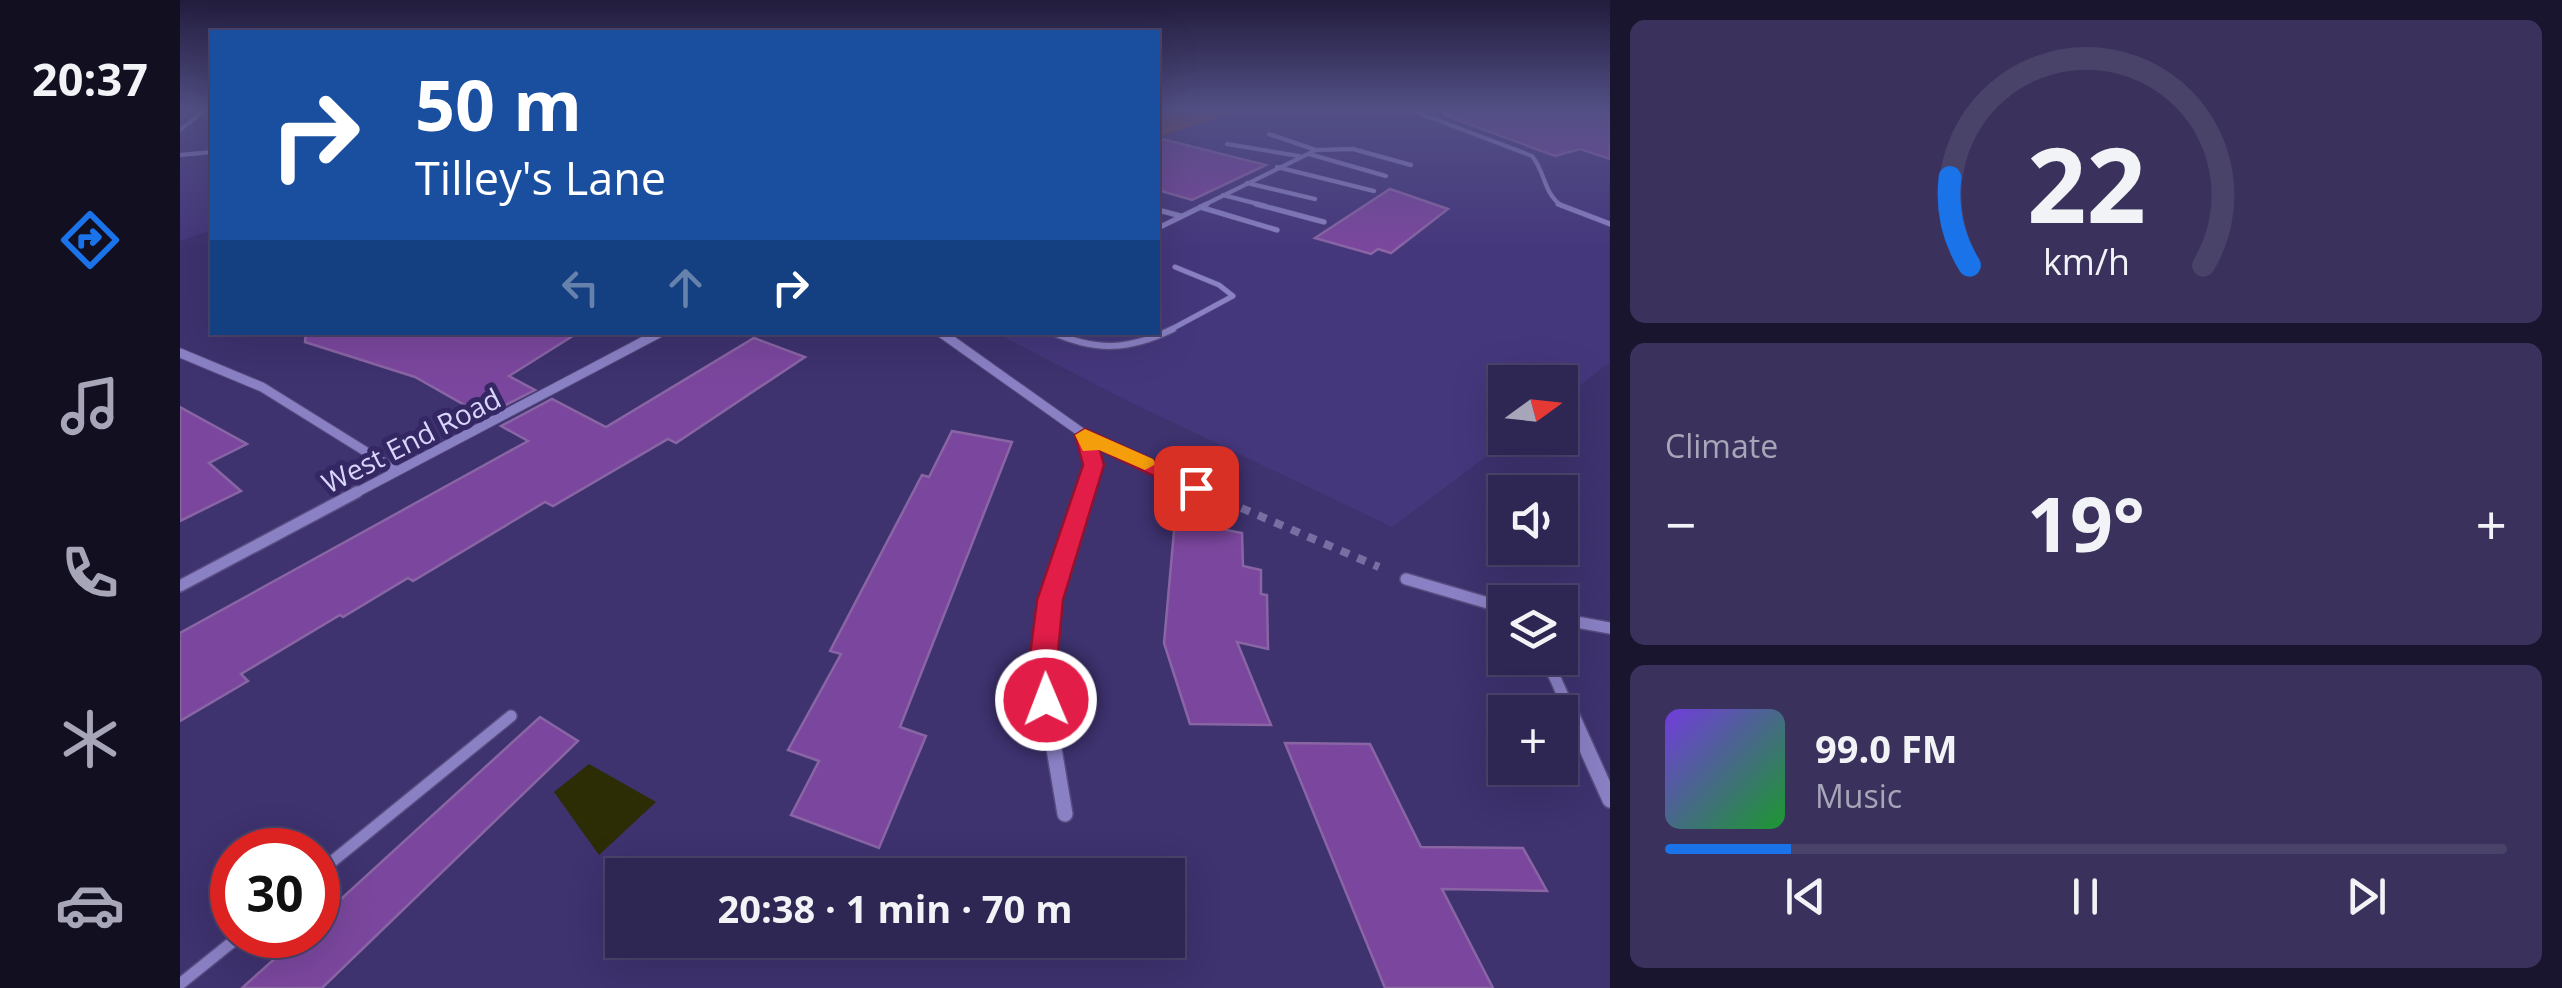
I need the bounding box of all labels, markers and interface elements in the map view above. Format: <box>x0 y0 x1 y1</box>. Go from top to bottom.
text: 20:37 <box>32 48 148 109</box>
text: 50 m <box>415 56 582 152</box>
icon: right <box>250 70 380 200</box>
text: 22 <box>2027 112 2145 253</box>
text: Tilley's Lane <box>415 147 666 208</box>
icon: directions <box>55 205 125 275</box>
text: km/h <box>2043 237 2129 285</box>
icon: left <box>553 260 608 315</box>
icon: ahead <box>658 260 713 315</box>
icon: right <box>763 260 818 315</box>
north arrow <box>1488 365 1578 455</box>
map controls <box>1488 365 1578 785</box>
icon: music <box>55 371 125 441</box>
street label: West End Road <box>315 379 507 501</box>
text: Climate <box>1665 424 1778 467</box>
pin <box>1154 446 1239 531</box>
icon: arrive <box>1169 461 1224 516</box>
text: 19° <box>2027 472 2145 574</box>
button: sound <box>1488 475 1578 565</box>
text: − <box>1665 486 1696 561</box>
text: + <box>2476 486 2507 561</box>
icon: phone <box>55 538 125 608</box>
button: layers <box>1488 585 1578 675</box>
position arrow <box>994 648 1098 752</box>
button: + <box>1488 695 1578 785</box>
icon: climate <box>55 704 125 774</box>
text: 99.0 FM <box>1815 722 1958 774</box>
text: Music <box>1815 774 1902 817</box>
speed limit sign: 30 <box>210 828 340 958</box>
icon: previous <box>1778 869 1833 924</box>
icon: pause <box>2058 869 2113 924</box>
icon: next <box>2339 869 2394 924</box>
icon: car <box>55 870 125 940</box>
text: 20:38 · 1 min · 70 m <box>717 882 1073 934</box>

